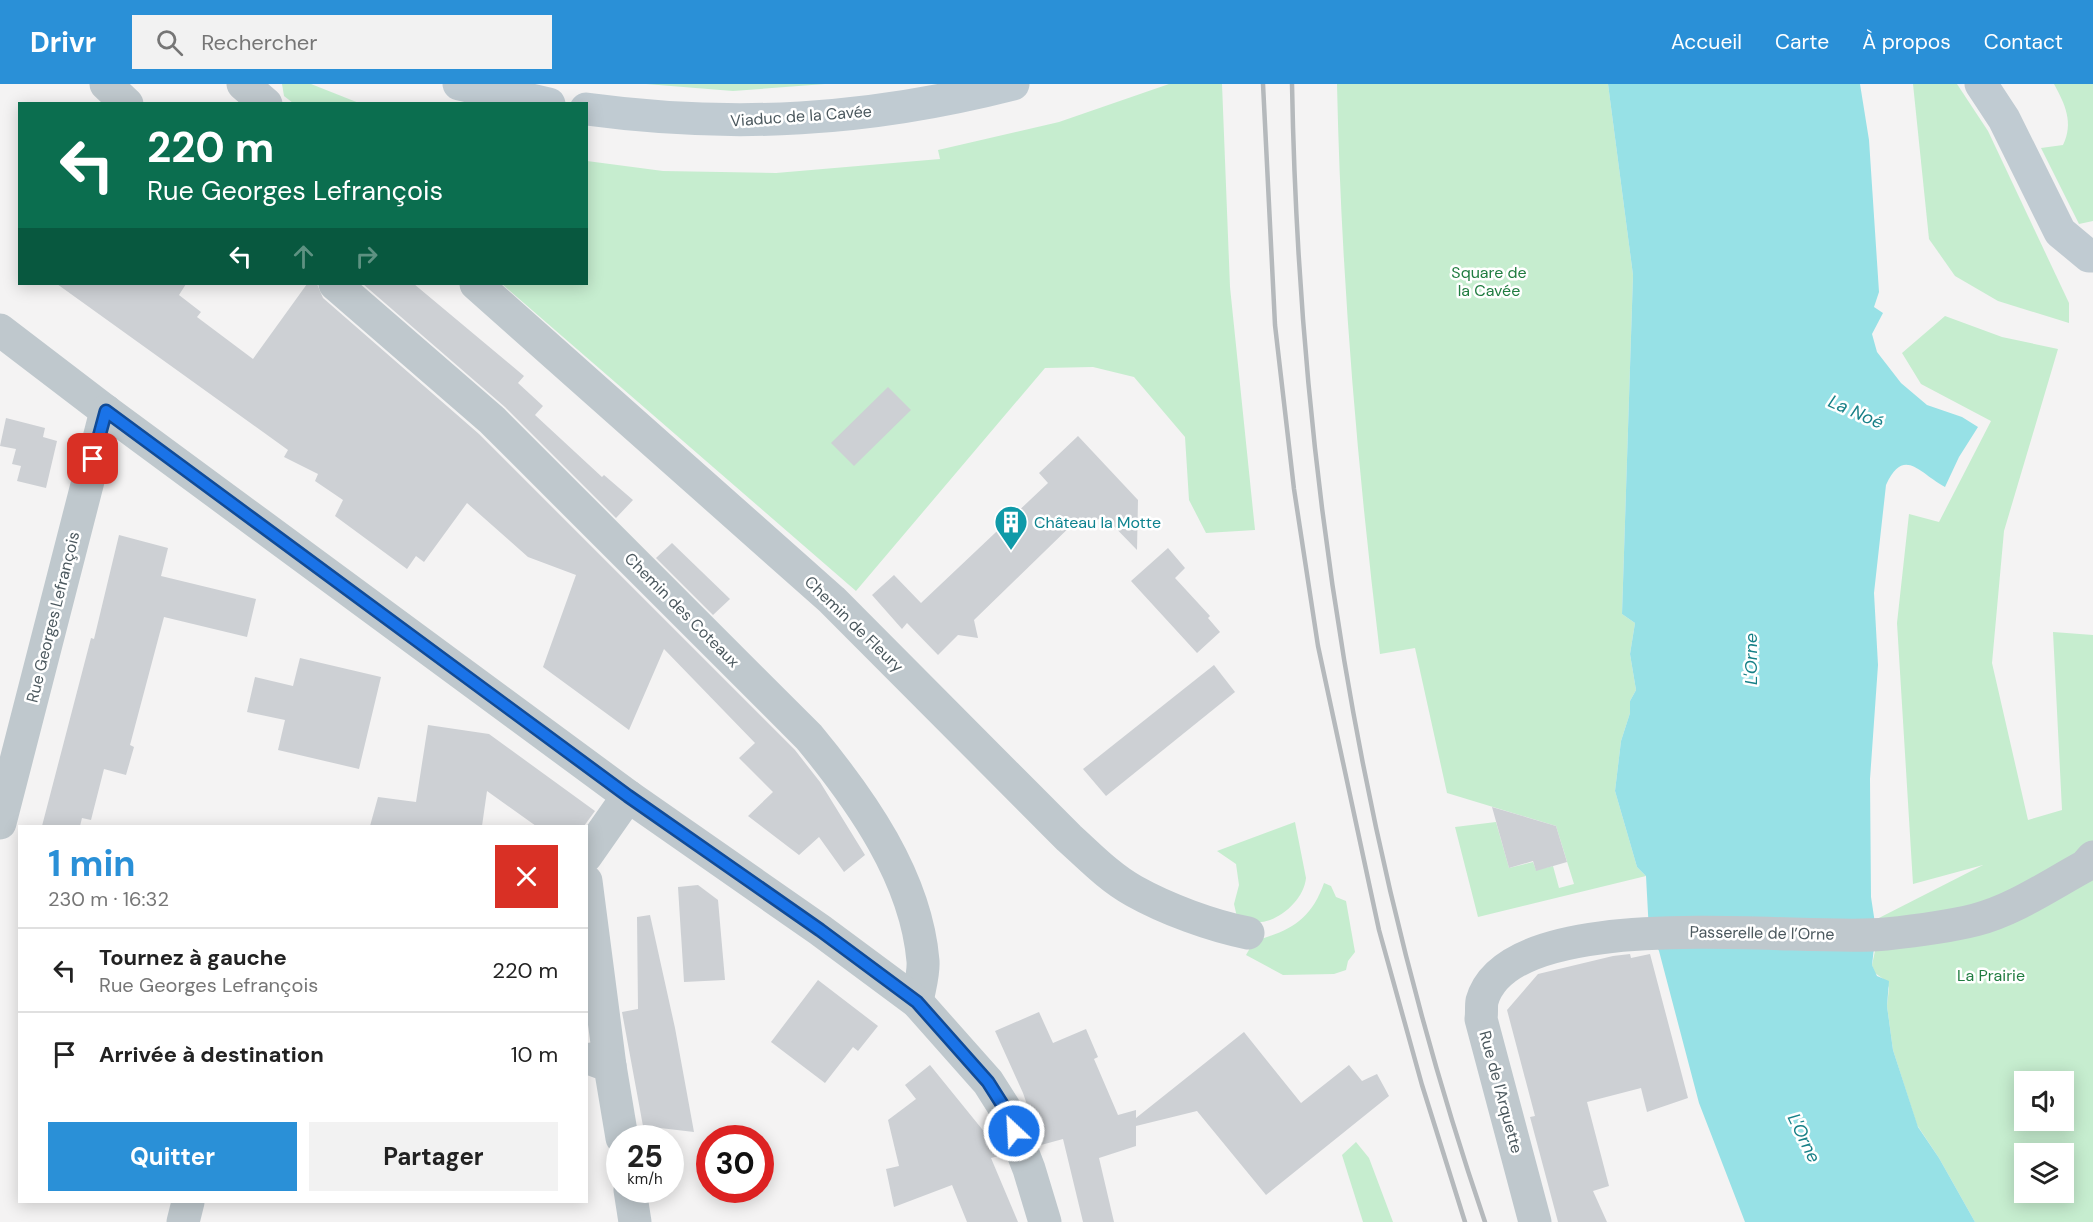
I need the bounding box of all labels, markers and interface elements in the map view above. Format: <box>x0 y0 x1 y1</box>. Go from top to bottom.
search box <box>132 15 552 69</box>
text: Drivr <box>30 24 96 61</box>
icon: search <box>153 26 186 59</box>
text: Rechercher <box>201 28 317 57</box>
text: Accueil <box>1671 28 1742 56</box>
text: Carte <box>1775 28 1829 56</box>
text: À propos <box>1862 28 1951 56</box>
text: Contact <box>1984 28 2063 56</box>
street label: Viaduc de la Cavée <box>730 101 872 131</box>
text: 220 m <box>147 120 274 175</box>
icon: left <box>48 126 126 204</box>
text: Rue Georges Lefrançois <box>147 173 443 208</box>
icon: left <box>224 240 257 273</box>
icon: ahead <box>287 240 320 273</box>
icon: right <box>350 240 383 273</box>
park label: Square de la Cavée <box>1451 262 1527 301</box>
water label: La Noé <box>1825 389 1887 435</box>
pin <box>67 433 118 484</box>
icon: arrive <box>76 442 109 475</box>
building icon: Château la Motte <box>993 504 1029 551</box>
place label: Château la Motte <box>1034 512 1161 533</box>
street label: Rue Georges Lefrançois <box>22 529 84 705</box>
street label: Chemin des Coteaux <box>620 548 744 672</box>
street label: Chemin de Fleury <box>800 571 908 677</box>
water label: L'Orne <box>1739 633 1763 685</box>
text: 1 min <box>48 840 136 887</box>
button: close <box>495 845 558 908</box>
text: 230 m · 16:32 <box>48 886 169 912</box>
street label: Passerelle de l’Orne <box>1689 921 1835 945</box>
text: Tournez à gauche <box>99 943 287 972</box>
icon: left <box>48 954 81 987</box>
text: 220 m <box>492 956 558 985</box>
park label: La Prairie <box>1957 965 2025 986</box>
text: Rue Georges Lefrançois <box>99 972 318 998</box>
street label: Rue de l'Arquette <box>1475 1028 1527 1156</box>
icon: arrive <box>48 1038 81 1071</box>
text: Arrivée à destination <box>99 1040 324 1069</box>
text: 10 m <box>511 1040 558 1069</box>
map controls <box>2014 1071 2074 1203</box>
button: sound <box>2014 1071 2074 1131</box>
position arrow <box>982 1099 1046 1163</box>
water label: L'Orne <box>1782 1109 1826 1167</box>
button: Quitter <box>48 1122 297 1191</box>
button: Partager <box>309 1122 558 1191</box>
speed limit sign: 30 <box>696 1125 774 1203</box>
text: 25 <box>627 1137 663 1176</box>
button: layers <box>2014 1143 2074 1203</box>
text: km/h <box>627 1169 663 1189</box>

